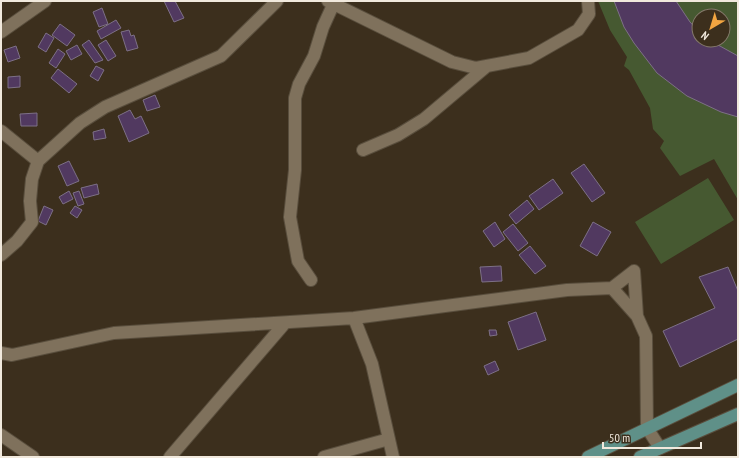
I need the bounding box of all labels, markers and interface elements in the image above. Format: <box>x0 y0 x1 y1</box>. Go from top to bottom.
north arrow <box>691 8 731 48</box>
text: N <box>698 29 711 43</box>
scale bar <box>603 424 701 450</box>
text: 50 m <box>609 430 630 445</box>

